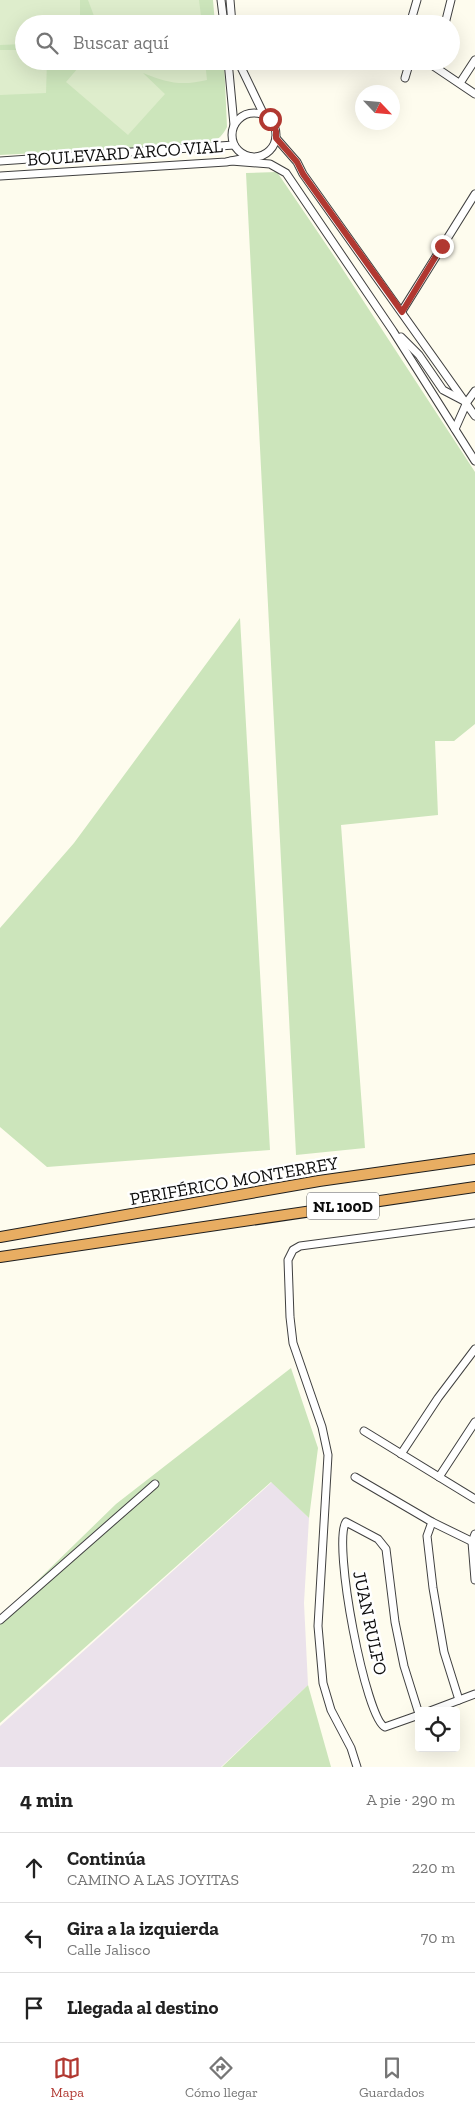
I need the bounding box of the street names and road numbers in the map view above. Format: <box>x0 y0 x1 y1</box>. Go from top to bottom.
street label: BOULEVARD ARCO VIAL <box>26 135 224 171</box>
street label: PERIFÉRICO MONTERREY <box>128 1152 340 1210</box>
road number: NL 100D <box>307 1192 379 1220</box>
street label: JUAN RULFO <box>348 1569 392 1677</box>

